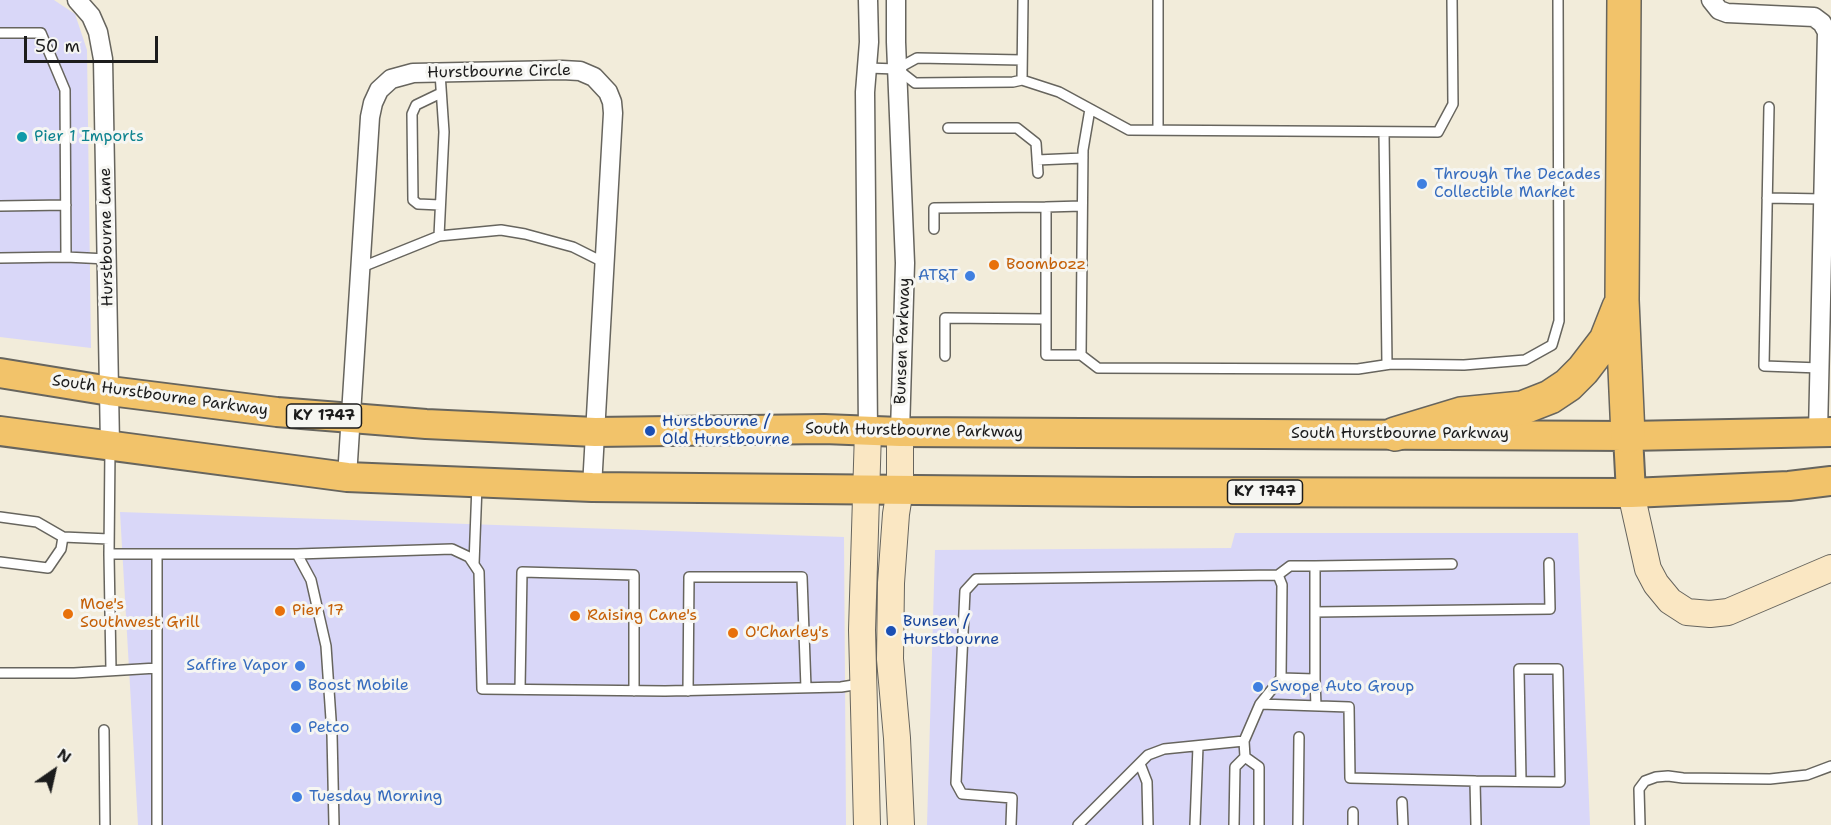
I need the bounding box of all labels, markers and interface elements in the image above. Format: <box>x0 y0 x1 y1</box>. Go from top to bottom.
scale bar <box>27 24 160 62</box>
text: 50 m <box>35 34 80 58</box>
street label: Hurstbourne Circle <box>427 61 571 83</box>
place label: Pier 1 Imports <box>34 127 144 147</box>
marker: Pier 1 Imports <box>15 130 29 144</box>
place label: Through The Decades Collectible Market <box>1434 165 1601 203</box>
street label: Hurstbourne Lane <box>96 167 118 307</box>
marker: Through The Decades Collectible Market <box>1415 177 1429 191</box>
place label: Boombozz <box>1006 255 1086 275</box>
marker: Boombozz <box>987 258 1001 272</box>
place label: AT&T <box>918 266 958 286</box>
marker: AT&T <box>963 269 977 283</box>
street label: Bunsen Parkway <box>891 277 915 405</box>
street label: South Hurstbourne Parkway <box>51 371 269 421</box>
road number: KY 1747 <box>286 404 362 428</box>
place label: Hurstbourne / Old Hurstbourne <box>662 412 790 450</box>
street label: South Hurstbourne Parkway <box>805 419 1023 443</box>
marker: Hurstbourne / Old Hurstbourne <box>643 424 657 438</box>
street label: South Hurstbourne Parkway <box>1291 424 1509 444</box>
road number: KY 1747 <box>1228 480 1302 504</box>
place label: Moe's Southwest Grill <box>80 595 200 633</box>
place label: Pier 17 <box>292 601 344 621</box>
marker: Pier 17 <box>273 604 287 618</box>
place label: Raising Cane's <box>587 606 697 626</box>
marker: Moe's Southwest Grill <box>61 607 75 621</box>
marker: Raising Cane's <box>568 609 582 623</box>
place label: Bunsen / Hurstbourne <box>903 612 999 650</box>
place label: O'Charley's <box>745 623 829 643</box>
marker: Bunsen / Hurstbourne <box>884 624 898 638</box>
marker: O'Charley's <box>726 626 740 640</box>
place label: Saffire Vapor <box>186 656 288 676</box>
marker: Saffire Vapor <box>293 659 307 673</box>
place label: Boost Mobile <box>308 676 409 696</box>
place label: Swope Auto Group <box>1270 677 1414 697</box>
marker: Boost Mobile <box>289 679 303 693</box>
marker: Swope Auto Group <box>1251 680 1265 694</box>
place label: Petco <box>308 718 349 738</box>
marker: Petco <box>289 721 303 735</box>
north arrow <box>24 741 84 801</box>
text: N <box>53 743 75 768</box>
place label: Tuesday Morning <box>309 787 442 807</box>
marker: Tuesday Morning <box>290 790 304 804</box>

